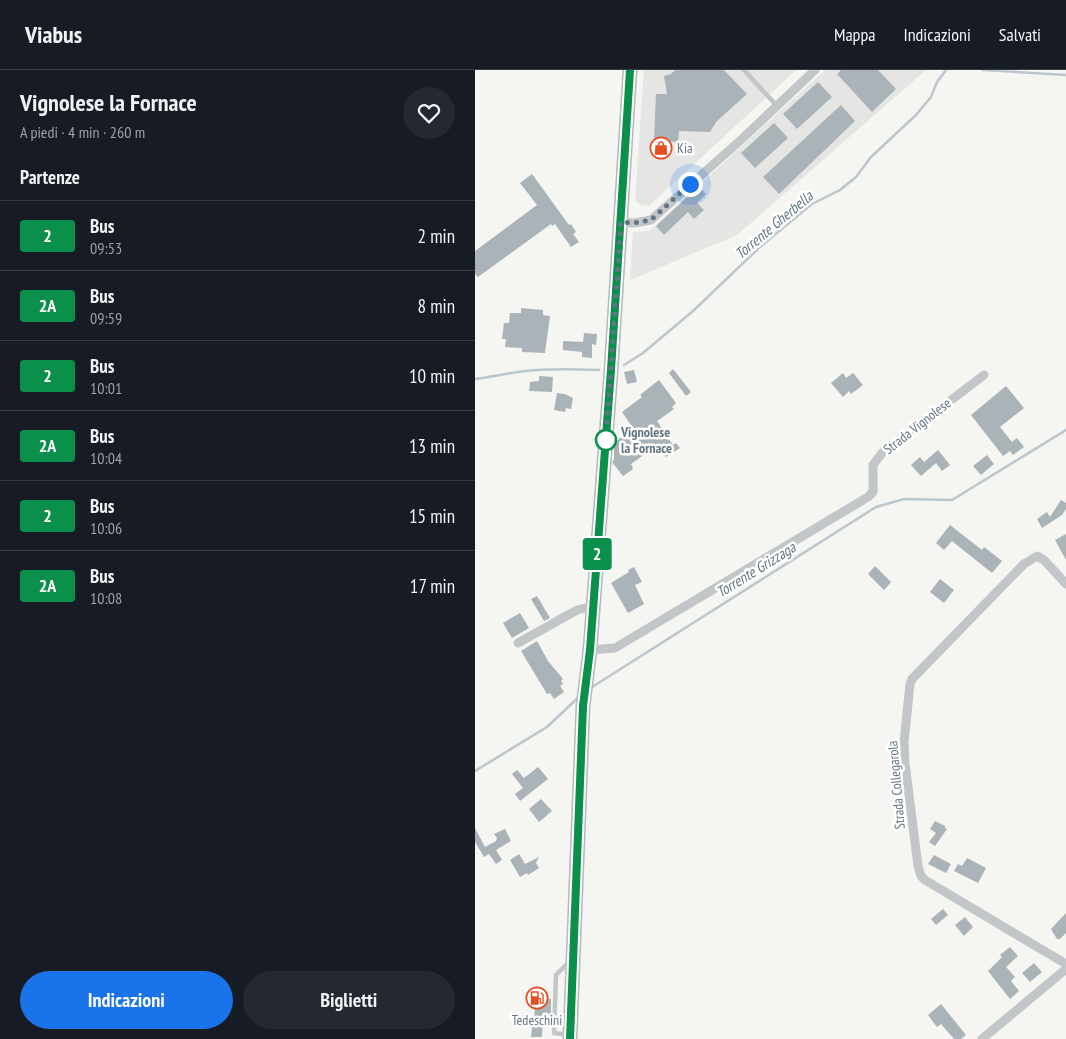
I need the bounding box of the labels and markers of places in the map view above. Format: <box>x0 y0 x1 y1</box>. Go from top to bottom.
shop icon: Kia <box>649 136 673 160</box>
place label: Kia <box>677 139 693 157</box>
place label: Vignolese la Fornace <box>620 423 672 457</box>
marker: Vignolese la Fornace <box>595 429 617 451</box>
fuel station icon: Tedeschini <box>525 986 549 1010</box>
place label: Tedeschini <box>512 1011 562 1029</box>

